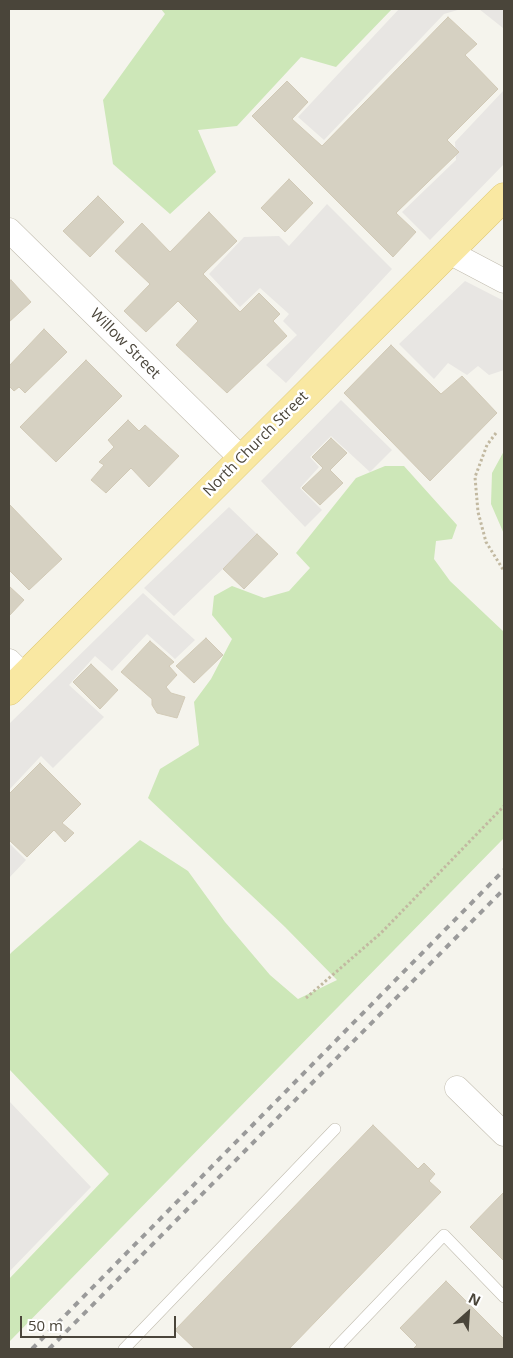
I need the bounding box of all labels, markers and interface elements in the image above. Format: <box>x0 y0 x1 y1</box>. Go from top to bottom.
street label: Willow Street <box>86 305 164 383</box>
street label: North Church Street <box>200 388 312 500</box>
north arrow <box>443 1288 493 1338</box>
text: N <box>466 1288 484 1310</box>
scale bar <box>22 1306 179 1338</box>
text: 50 m <box>28 1315 63 1335</box>

